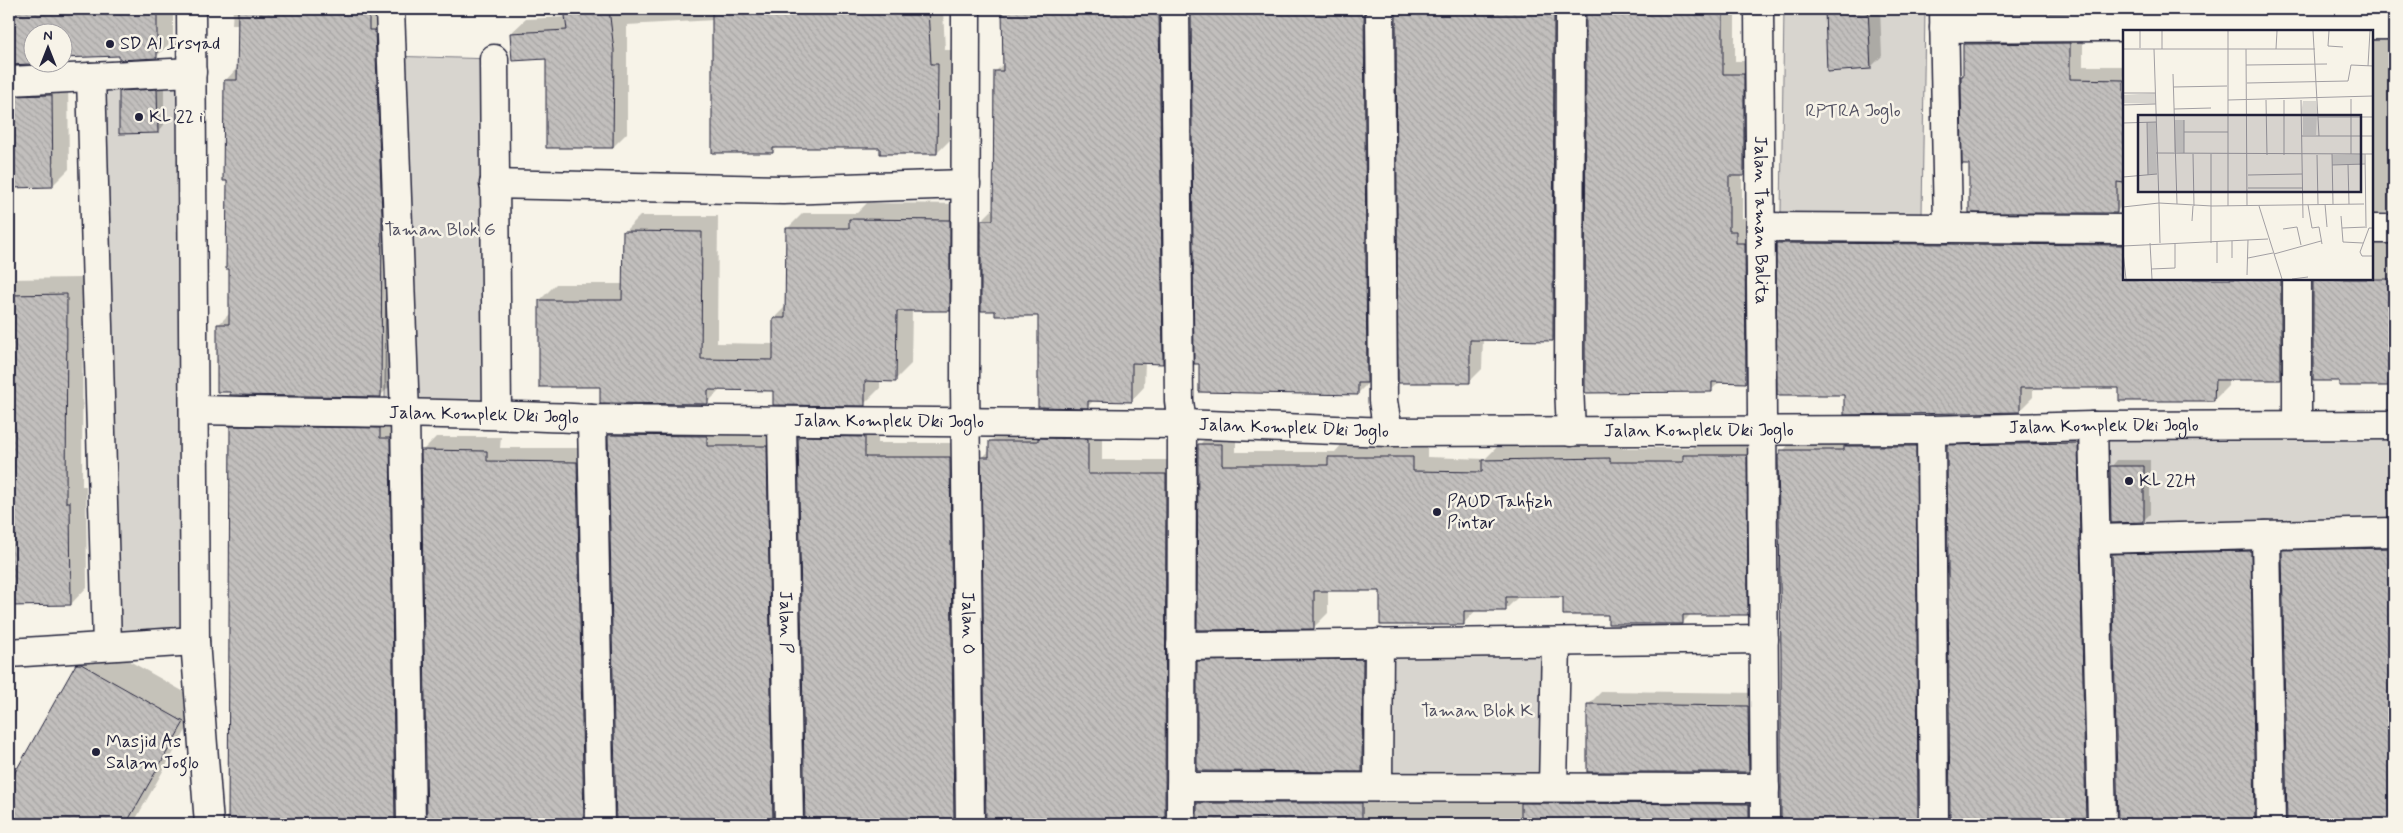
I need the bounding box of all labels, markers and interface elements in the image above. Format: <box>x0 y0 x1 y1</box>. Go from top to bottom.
north arrow <box>22 22 72 72</box>
text: N <box>43 27 53 45</box>
inset map <box>2123 30 2373 280</box>
place label: SD Al Irsyad <box>120 32 220 56</box>
marker: SD Al Irsyad <box>104 38 116 50</box>
park label: RPTRA Joglo <box>1805 99 1901 124</box>
place label: KL 22 i <box>149 105 203 129</box>
marker: KL 22 i <box>133 111 145 123</box>
street label: Jalan Taman Balita <box>1748 136 1773 304</box>
park label: Taman Blok G <box>384 218 496 242</box>
street label: Jalan Komplek Dki Joglo <box>389 401 580 431</box>
street label: Jalan Komplek Dki Joglo <box>794 409 984 435</box>
street label: Jalan Komplek Dki Joglo <box>1198 413 1389 445</box>
street label: Jalan Komplek Dki Joglo <box>2008 414 2199 440</box>
street label: Jalan Komplek Dki Joglo <box>1604 419 1794 444</box>
place label: KL 22H <box>2139 469 2196 493</box>
marker: KL 22H <box>2123 475 2135 487</box>
place label: PAUD Tahfizh Pintar <box>1447 490 1553 535</box>
marker: PAUD Tahfizh Pintar <box>1431 506 1443 518</box>
street label: Jalan P <box>773 590 798 654</box>
street label: Jalan O <box>955 591 980 655</box>
park label: Taman Blok K <box>1421 699 1533 723</box>
place label: Masjid As Salam Joglo <box>106 730 199 777</box>
marker: Masjid As Salam Joglo <box>90 746 102 758</box>

